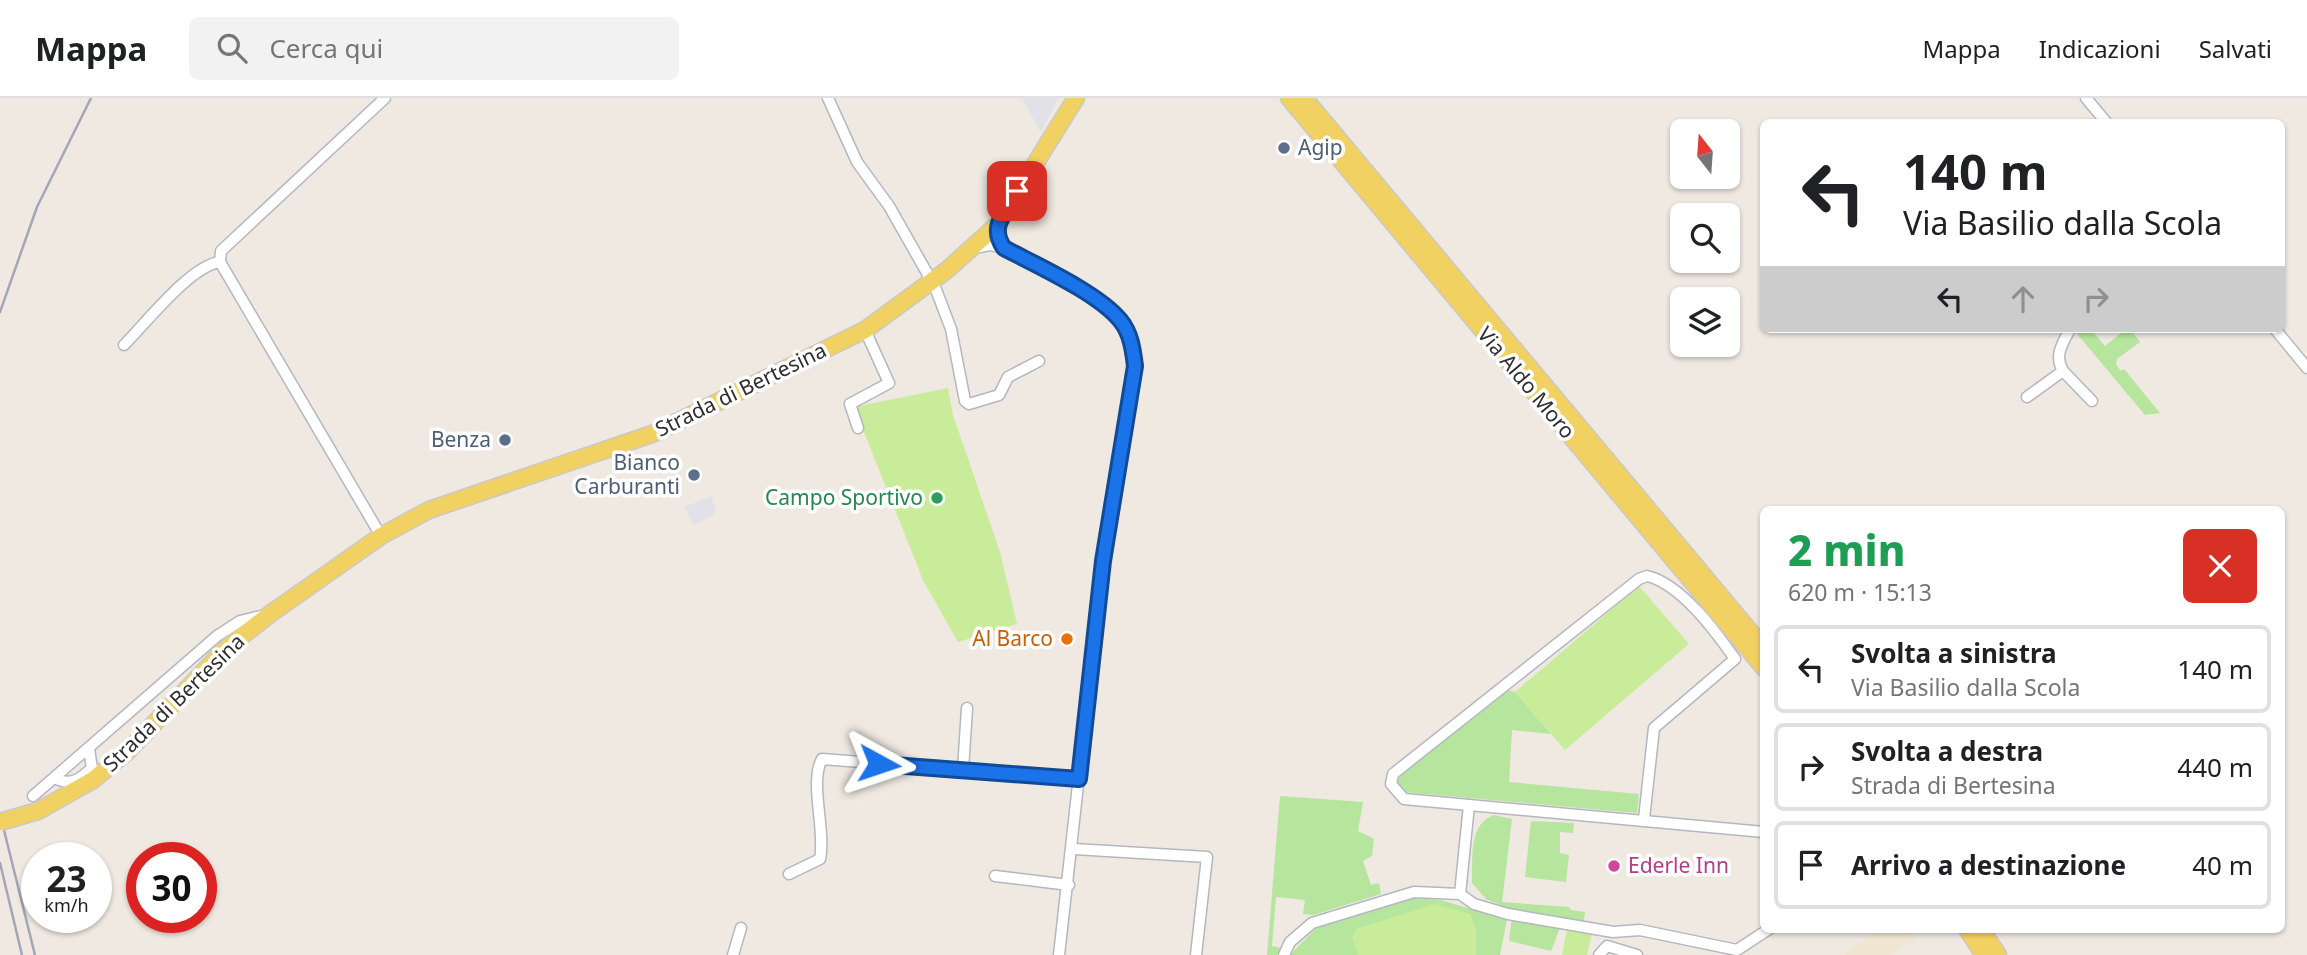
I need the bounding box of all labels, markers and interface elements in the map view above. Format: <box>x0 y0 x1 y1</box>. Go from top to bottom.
search box <box>189 17 679 80</box>
text: Mappa <box>35 26 147 71</box>
icon: search <box>213 29 251 67</box>
text: Cerca qui <box>269 30 383 66</box>
text: Mappa <box>1923 32 2001 65</box>
text: Indicazioni <box>2039 32 2161 65</box>
text: Salvati <box>2199 32 2272 65</box>
north arrow <box>1670 119 1740 189</box>
map controls <box>1670 119 1740 357</box>
place label: Agip <box>1298 133 1343 161</box>
text: 140 m <box>1903 138 2048 204</box>
marker: Agip <box>1276 140 1292 156</box>
icon: left <box>1788 147 1879 238</box>
pin <box>987 161 1047 221</box>
icon: arrive <box>998 172 1036 210</box>
text: Via Basilio dalla Scola <box>1903 201 2222 244</box>
button: search <box>1670 203 1740 273</box>
icon: left <box>1931 280 1969 318</box>
icon: ahead <box>2004 280 2042 318</box>
icon: right <box>2077 280 2115 318</box>
button: layers <box>1670 287 1740 357</box>
street label: Via Aldo Moro <box>1472 321 1582 444</box>
street label: Strada di Bertesina <box>650 336 831 443</box>
place label: Benza <box>431 425 491 453</box>
marker: Benza <box>497 432 513 448</box>
place label: Bianco Carburanti <box>574 448 680 500</box>
marker: Bianco Carburanti <box>686 467 702 483</box>
place label: Campo Sportivo <box>765 483 923 511</box>
marker: Campo Sportivo <box>929 490 945 506</box>
text: 2 min <box>1788 521 1905 578</box>
button: close <box>2183 529 2257 603</box>
text: 620 m · 15:13 <box>1788 576 1932 608</box>
place label: Al Barco <box>972 624 1053 652</box>
street label: Strada di Bertesina <box>96 627 250 777</box>
marker: Al Barco <box>1059 631 1075 647</box>
text: Svolta a sinistra <box>1851 635 2057 671</box>
icon: left <box>1792 650 1830 688</box>
text: 140 m <box>2177 651 2253 687</box>
text: Via Basilio dalla Scola <box>1851 671 2080 703</box>
position arrow <box>842 727 916 801</box>
text: Svolta a destra <box>1851 733 2043 769</box>
icon: right <box>1792 748 1830 786</box>
text: 440 m <box>2177 749 2253 785</box>
text: Strada di Bertesina <box>1851 769 2056 801</box>
speed limit sign: 30 <box>126 842 217 933</box>
icon: arrive <box>1792 846 1830 884</box>
text: Arrivo a destinazione <box>1851 847 2126 883</box>
text: 40 m <box>2192 847 2253 883</box>
place label: Ederle Inn <box>1628 851 1729 879</box>
text: 23 <box>46 855 87 902</box>
marker: Ederle Inn <box>1606 858 1622 874</box>
text: km/h <box>44 893 89 917</box>

